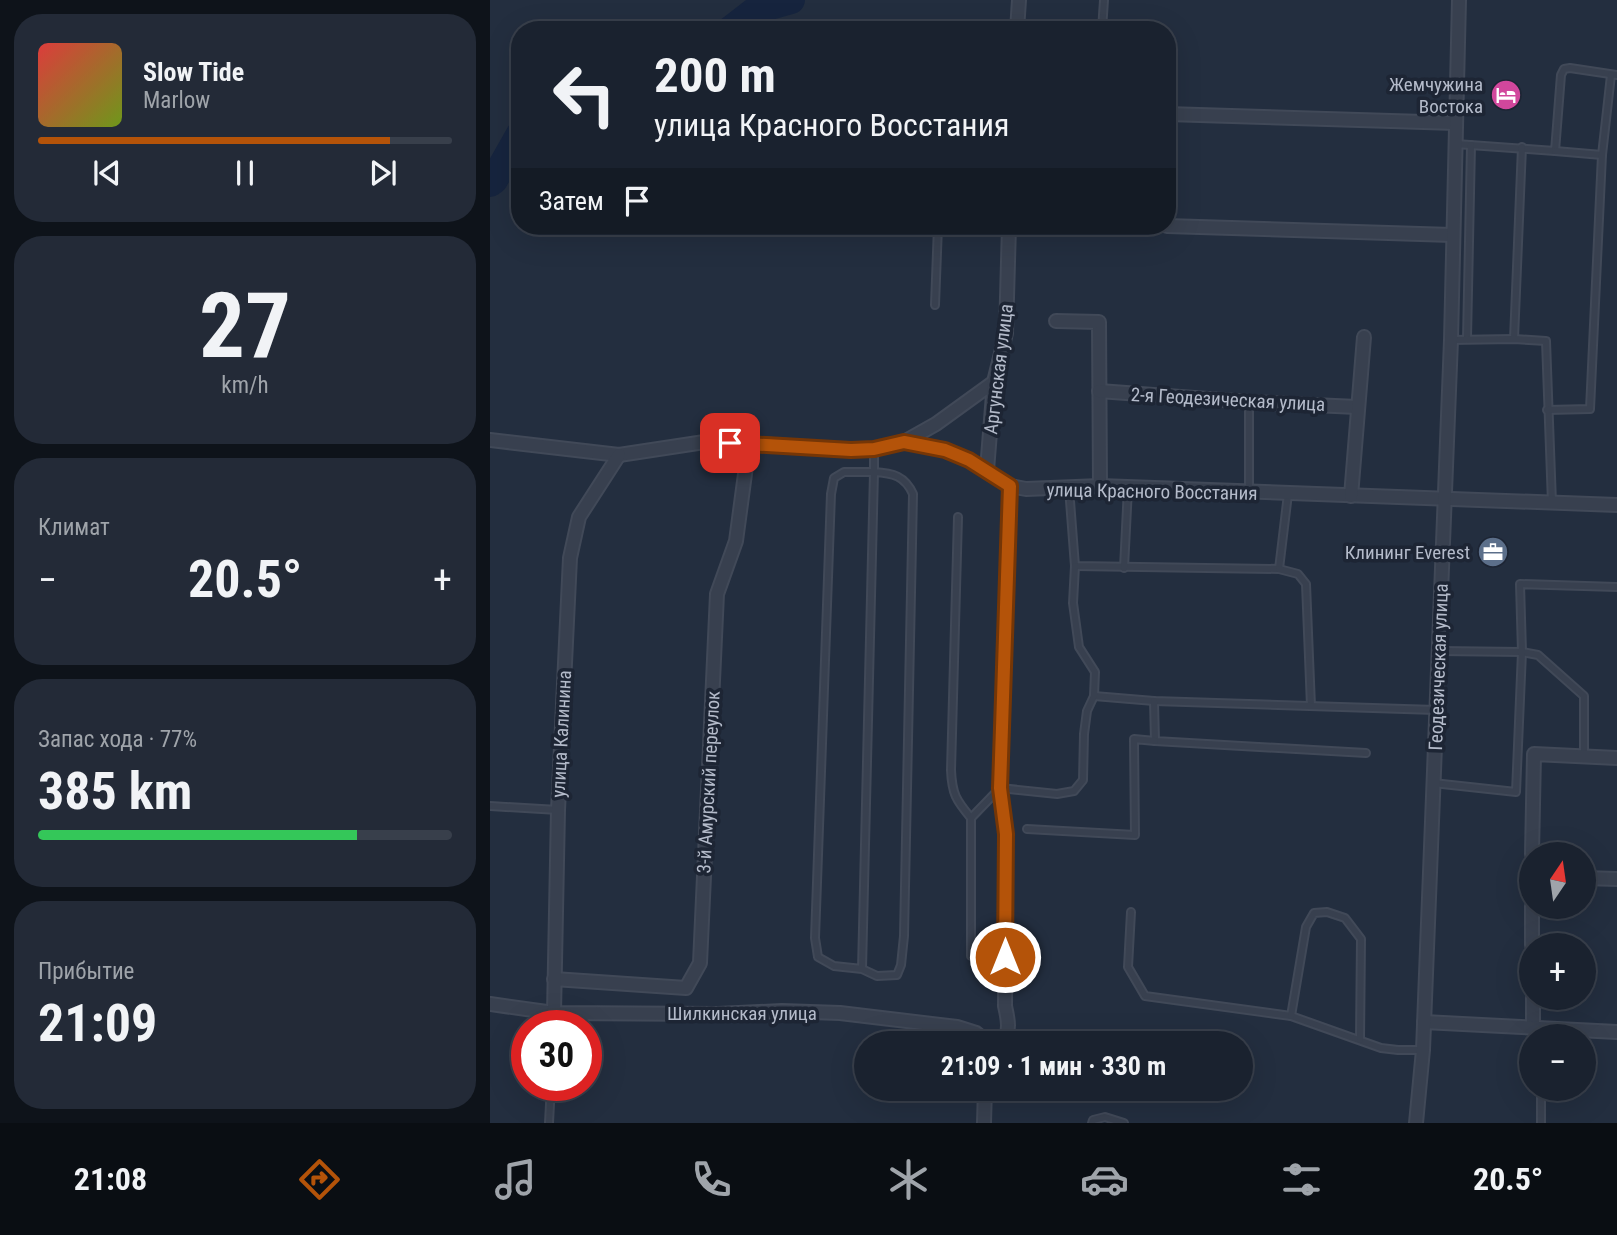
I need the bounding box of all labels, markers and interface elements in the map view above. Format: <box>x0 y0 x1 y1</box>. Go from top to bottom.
text: 200 m <box>654 47 776 104</box>
icon: left <box>539 49 630 140</box>
text: Slow Tide <box>143 57 244 87</box>
place label: Жемчужина Востока <box>1389 73 1483 118</box>
hotel icon: Жемчужина Востока <box>1489 78 1523 112</box>
text: Marlow <box>143 87 210 114</box>
text: улица Красного Восстания <box>654 106 1009 144</box>
icon: previous <box>88 154 126 192</box>
icon: pause <box>226 154 264 192</box>
icon: next <box>364 154 402 192</box>
icon: arrive <box>618 182 656 220</box>
text: Затем <box>539 186 604 216</box>
text: 27 <box>199 273 291 379</box>
street label: Аргунская улица <box>979 302 1018 436</box>
text: km/h <box>221 372 269 399</box>
street label: 2-я Геодезическая улица <box>1130 383 1326 416</box>
pin <box>700 413 760 473</box>
icon: arrive <box>711 424 749 462</box>
street label: улица Красного Восстания <box>1046 478 1258 505</box>
text: Климат <box>38 514 110 541</box>
office icon: Клининг Everest <box>1476 535 1510 569</box>
place label: Клининг Everest <box>1345 541 1470 564</box>
text: 20.5° <box>188 549 302 610</box>
text: − <box>38 558 57 602</box>
text: + <box>433 558 452 602</box>
street label: Геодезическая улица <box>1424 583 1453 751</box>
street label: улица Калинина <box>547 670 576 798</box>
street label: 3-й Амурский переулок <box>692 690 725 874</box>
text: Запас хода · 77% <box>38 726 197 753</box>
text: 385 km <box>38 761 192 822</box>
north arrow <box>1519 842 1596 919</box>
map controls <box>1519 842 1596 1101</box>
position arrow <box>968 920 1042 994</box>
button: + <box>1519 933 1596 1010</box>
text: Прибытие <box>38 958 134 985</box>
text: 21:09 <box>38 993 157 1054</box>
street label: Шилкинская улица <box>667 1002 817 1025</box>
speed limit sign: 30 <box>511 1010 602 1101</box>
button: − <box>1519 1024 1596 1101</box>
text: 21:09 · 1 мин · 330 m <box>941 1051 1166 1081</box>
icon: directions <box>295 1155 344 1204</box>
icon: music <box>491 1155 540 1204</box>
icon: phone <box>687 1155 736 1204</box>
icon: climate <box>884 1155 933 1204</box>
icon: car <box>1080 1155 1129 1204</box>
icon: filters <box>1277 1155 1326 1204</box>
text: 21:08 <box>74 1160 147 1198</box>
text: 20.5° <box>1473 1160 1543 1198</box>

